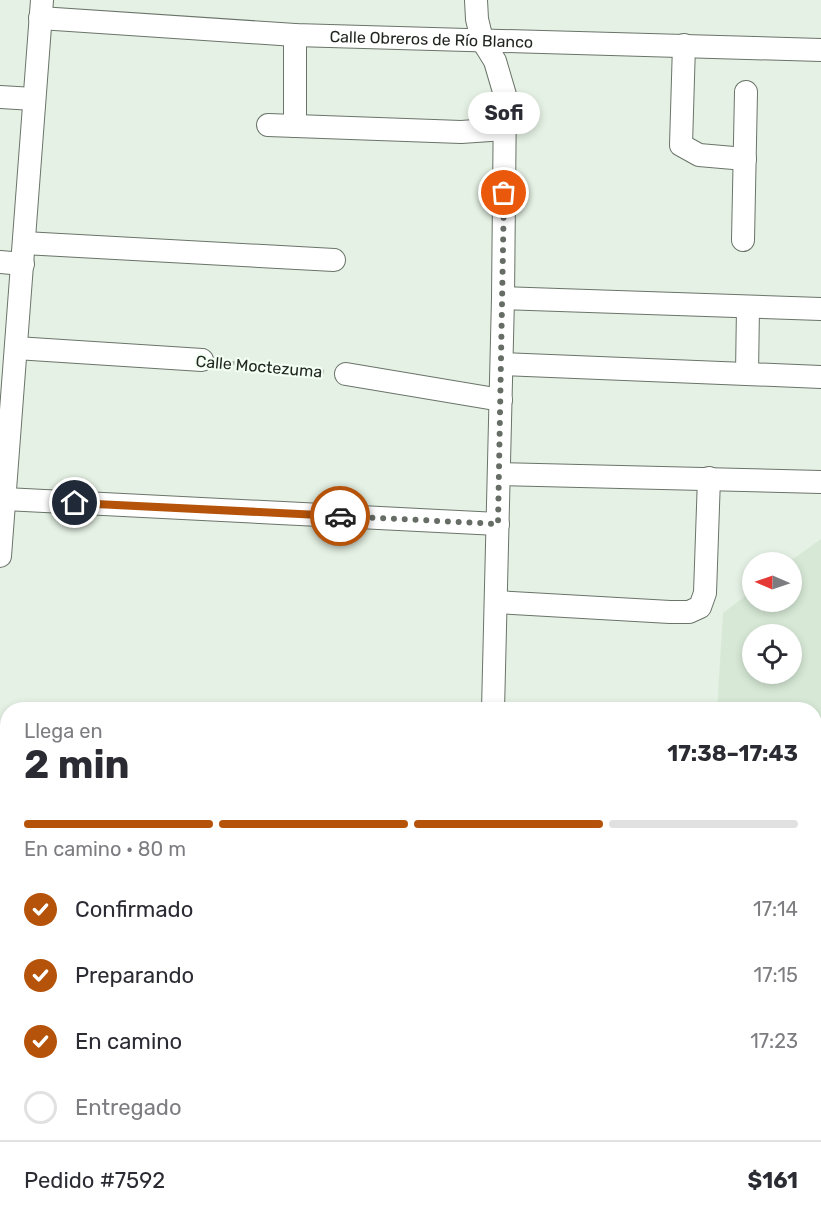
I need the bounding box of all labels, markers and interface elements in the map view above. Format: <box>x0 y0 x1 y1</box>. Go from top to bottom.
street label: Calle Obreros de Río Blanco <box>329 27 533 52</box>
callout: Sofi <box>468 91 540 133</box>
text: Sofi <box>485 101 523 125</box>
pin <box>478 167 529 218</box>
icon: bag <box>487 176 520 209</box>
street label: Calle Moctezuma <box>195 352 323 381</box>
pin <box>49 477 100 528</box>
icon: home <box>58 486 91 519</box>
courier <box>310 486 370 546</box>
icon: car <box>324 500 357 533</box>
north arrow <box>742 552 802 612</box>
map controls <box>742 552 802 684</box>
button: locate <box>742 624 802 684</box>
text: Llega en <box>24 719 103 743</box>
text: 17:38–17:43 <box>667 740 798 767</box>
text: 2 min <box>24 742 130 788</box>
text: En camino · 80 m <box>24 837 186 861</box>
icon: check <box>24 893 57 926</box>
text: Confirmado <box>75 896 193 923</box>
text: 17:14 <box>753 897 798 921</box>
icon: check <box>24 959 57 992</box>
text: Preparando <box>75 962 194 989</box>
text: 17:15 <box>754 963 798 987</box>
icon: check <box>24 1025 57 1058</box>
text: En camino <box>75 1028 182 1055</box>
text: 17:23 <box>750 1029 798 1053</box>
text: Entregado <box>75 1094 182 1121</box>
text: Pedido #7592 <box>24 1167 165 1194</box>
text: $161 <box>748 1167 798 1194</box>

